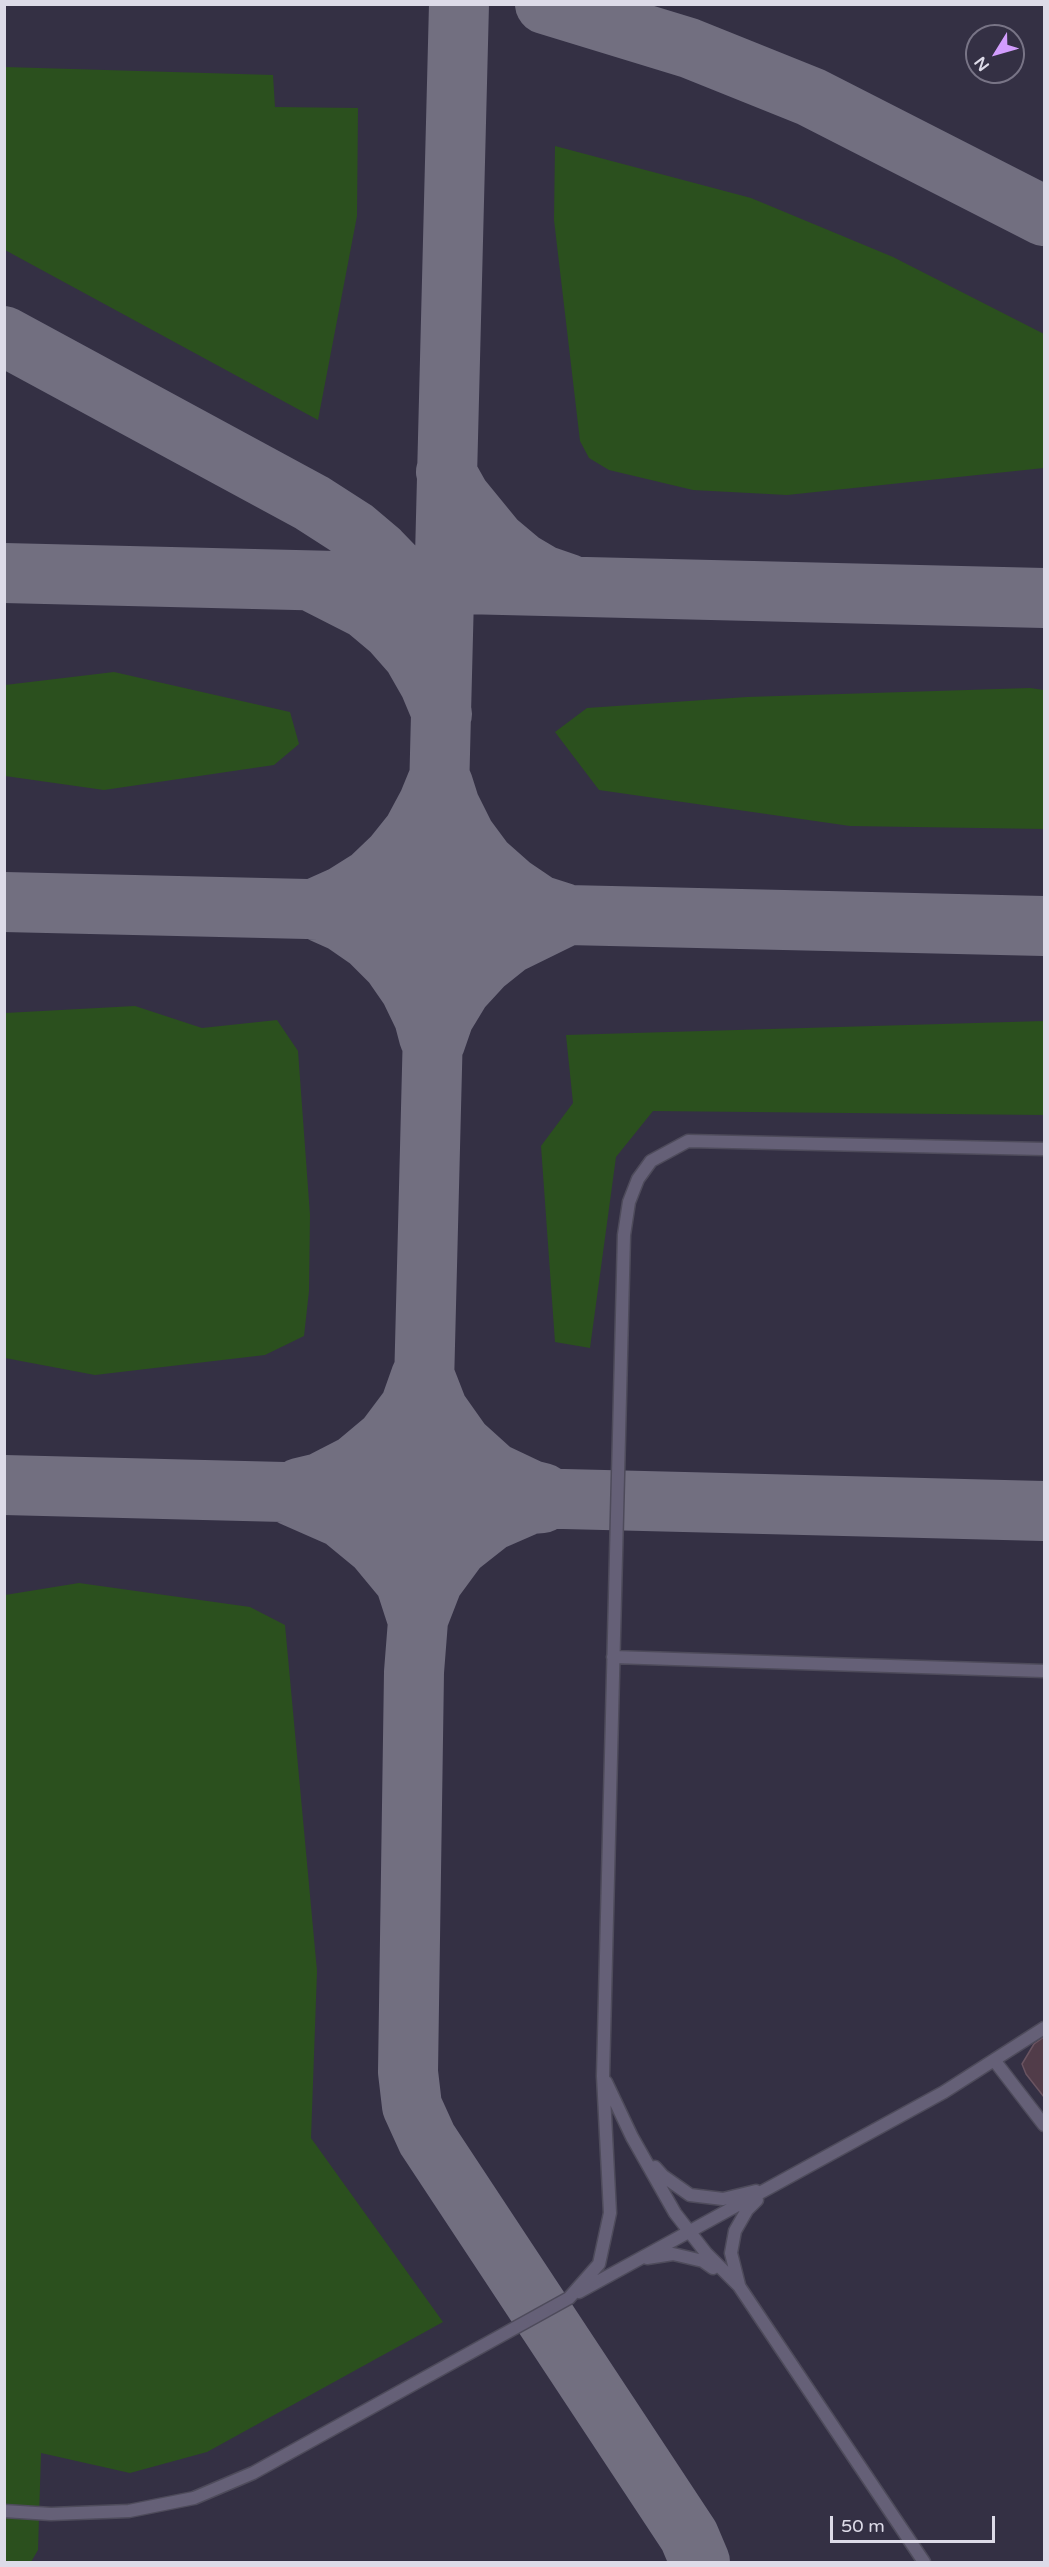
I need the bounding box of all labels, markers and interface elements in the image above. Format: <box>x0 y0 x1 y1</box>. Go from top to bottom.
north arrow <box>965 24 1025 84</box>
text: N <box>970 52 994 75</box>
scale bar <box>833 2504 998 2542</box>
text: 50 m <box>841 2515 885 2537</box>

